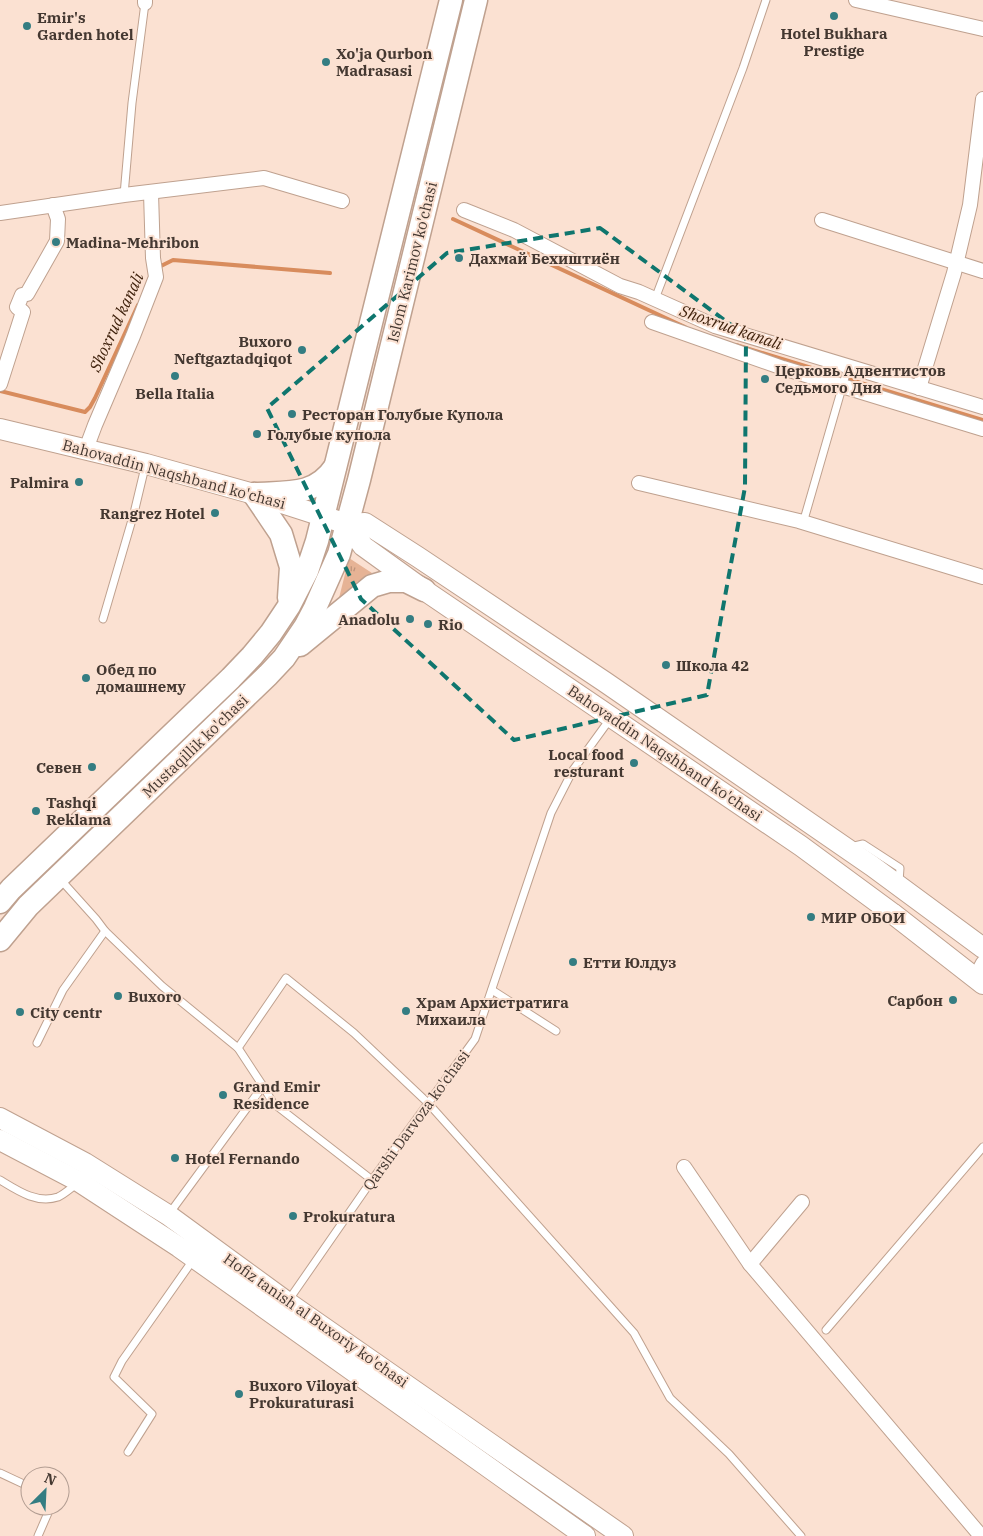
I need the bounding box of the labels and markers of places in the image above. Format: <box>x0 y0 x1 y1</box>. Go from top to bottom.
place label: Emir's Garden hotel <box>37 8 134 44</box>
marker: Hotel Bukhara Prestige <box>828 10 840 22</box>
marker: Emir's Garden hotel <box>21 20 33 32</box>
place label: Hotel Bukhara Prestige <box>780 24 888 60</box>
place label: Xo'ja Qurbon Madrasasi <box>336 44 433 80</box>
marker: Xo'ja Qurbon Madrasasi <box>320 56 332 68</box>
place label: Madina-Mehribon <box>66 233 199 252</box>
marker: Madina-Mehribon <box>50 236 62 248</box>
place label: Дахмай Бехиштиён <box>469 249 620 268</box>
marker: Дахмай Бехиштиён <box>453 252 465 264</box>
place label: Buxoro Neftgaztadqiqot <box>174 332 292 368</box>
marker: Buxoro Neftgaztadqiqot <box>296 344 308 356</box>
place label: Церковь Адвентистов Седьмого Дня <box>775 361 946 397</box>
marker: Bella Italia <box>169 370 181 382</box>
marker: Церковь Адвентистов Седьмого Дня <box>759 373 771 385</box>
place label: Bella Italia <box>135 384 215 403</box>
place label: Ресторан Голубые Купола <box>302 405 504 424</box>
marker: Ресторан Голубые Купола <box>286 408 298 420</box>
place label: Голубые купола <box>267 425 391 444</box>
marker: Голубые купола <box>251 428 263 440</box>
place label: Palmira <box>10 473 69 492</box>
marker: Palmira <box>73 476 85 488</box>
place label: Rangrez Hotel <box>100 504 205 523</box>
marker: Rangrez Hotel <box>209 507 221 519</box>
place label: Anadolu <box>338 610 400 629</box>
marker: Anadolu <box>404 613 416 625</box>
place label: Rio <box>438 615 463 634</box>
marker: Rio <box>422 618 434 630</box>
place label: Школа 42 <box>676 656 749 675</box>
marker: Школа 42 <box>660 659 672 671</box>
place label: Обед по домашнему <box>96 660 186 696</box>
marker: Обед по домашнему <box>80 672 92 684</box>
place label: Local food resturant <box>548 745 625 781</box>
marker: Local food resturant <box>628 757 640 769</box>
place label: Севен <box>36 758 82 777</box>
marker: Севен <box>86 761 98 773</box>
place label: Tashqi Reklama <box>46 793 111 829</box>
marker: Tashqi Reklama <box>30 805 42 817</box>
place label: МИР ОБОИ <box>821 908 905 927</box>
marker: МИР ОБОИ <box>805 911 817 923</box>
place label: Етти Юлдуз <box>583 953 676 972</box>
marker: Етти Юлдуз <box>567 956 579 968</box>
place label: Buxoro <box>128 987 182 1006</box>
marker: Buxoro <box>112 990 124 1002</box>
place label: Сарбон <box>887 991 943 1010</box>
place label: Храм Архистратига Михаила <box>416 993 569 1029</box>
marker: Сарбон <box>947 994 959 1006</box>
place label: City centr <box>30 1003 103 1022</box>
marker: Храм Архистратига Михаила <box>400 1005 412 1017</box>
marker: City centr <box>14 1006 26 1018</box>
place label: Grand Emir Residence <box>233 1077 321 1113</box>
marker: Grand Emir Residence <box>217 1089 229 1101</box>
place label: Hotel Fernando <box>185 1149 300 1168</box>
marker: Hotel Fernando <box>169 1152 181 1164</box>
place label: Prokuratura <box>303 1207 396 1226</box>
marker: Prokuratura <box>287 1210 299 1222</box>
place label: Buxoro Viloyat Prokuraturasi <box>249 1376 357 1412</box>
marker: Buxoro Viloyat Prokuraturasi <box>233 1388 245 1400</box>

